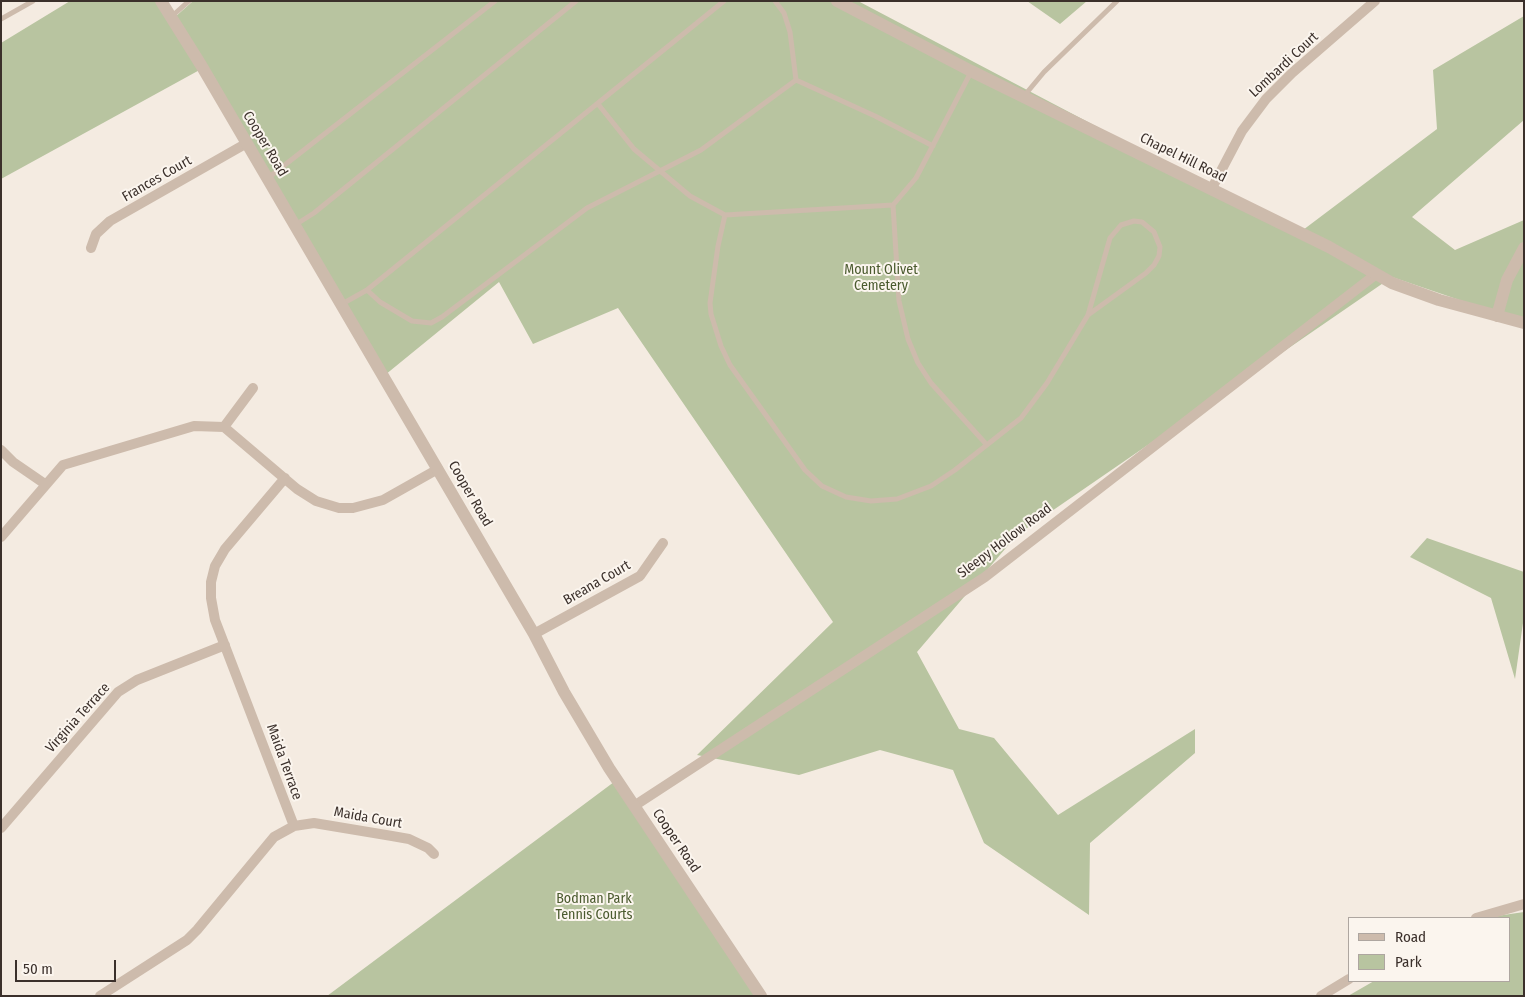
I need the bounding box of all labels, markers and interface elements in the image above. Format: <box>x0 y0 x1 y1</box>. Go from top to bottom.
street label: Lombardi Court <box>1246 29 1322 101</box>
street label: Cooper Road <box>239 108 291 180</box>
street label: Chapel Hill Road <box>1137 130 1229 186</box>
street label: Frances Court <box>119 152 195 206</box>
park label: Mount Olivet Cemetery <box>844 262 918 294</box>
street label: Cooper Road <box>444 458 496 530</box>
street label: Sleepy Hollow Road <box>955 500 1055 582</box>
street label: Breana Court <box>561 557 633 609</box>
street label: Virginia Terrace <box>42 680 114 756</box>
street label: Maida Terrace <box>263 722 305 802</box>
street label: Maida Court <box>333 804 403 832</box>
street label: Cooper Road <box>649 806 703 876</box>
park label: Bodman Park Tennis Courts <box>555 891 633 924</box>
legend <box>1348 917 1510 982</box>
text: Road <box>1395 928 1426 946</box>
scale bar <box>18 950 119 982</box>
text: Park <box>1395 953 1422 971</box>
text: 50 m <box>23 960 53 978</box>

